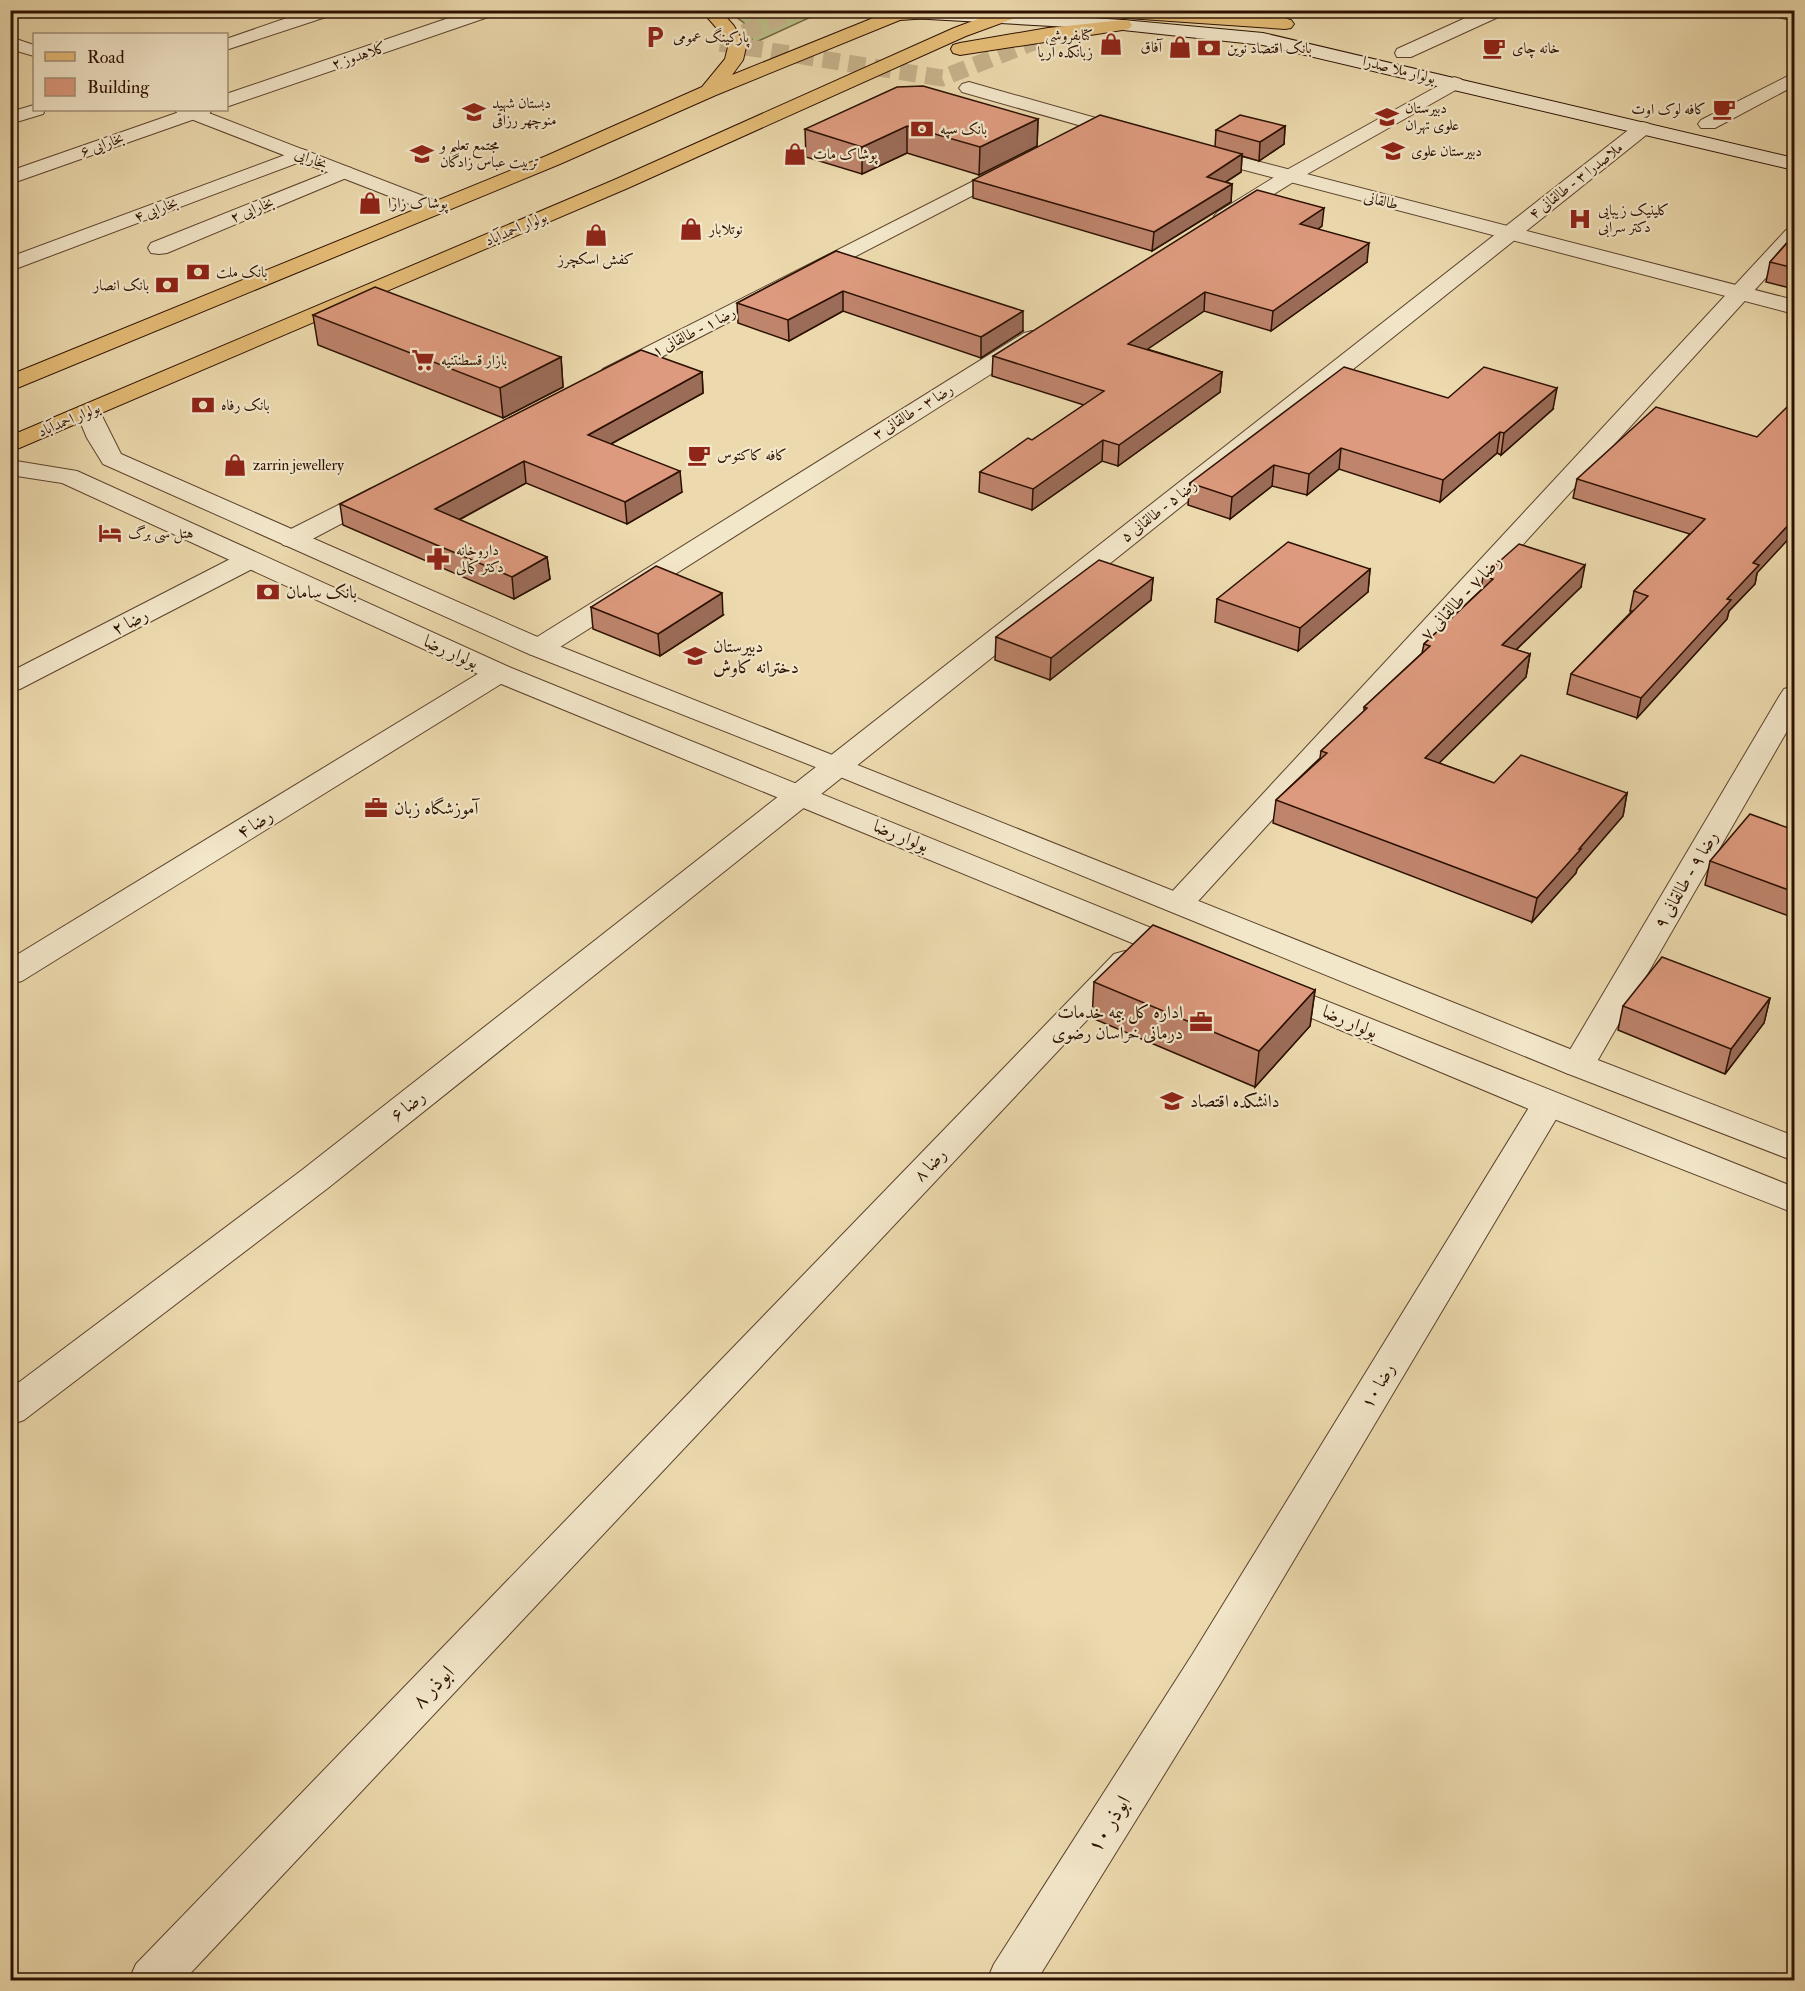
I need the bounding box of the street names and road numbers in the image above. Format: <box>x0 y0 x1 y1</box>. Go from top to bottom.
street label: کلاهدوز ۲ <box>329 38 389 74</box>
street label: بولوار ملا صدرا <box>1361 52 1438 88</box>
street label: بخارایی ۶ <box>77 128 127 162</box>
street label: ملاصدرا ۳ - طالقانی ۴ <box>1525 138 1627 224</box>
street label: بخارایی <box>292 144 330 174</box>
street label: طالقانی <box>1362 188 1400 214</box>
street label: بخارایی ۴ <box>131 193 181 227</box>
street label: بخارایی ۲ <box>227 193 277 227</box>
street label: بولوار احمدآباد <box>482 207 550 251</box>
street label: رضا ۱ - طالقانی ۱ <box>649 303 739 361</box>
street label: رضا ۳ - طالقانی ۳ <box>869 380 957 444</box>
street label: بولوار احمدآباد <box>35 398 103 442</box>
street label: رضا ۵ - طالقانی ۵ <box>1117 475 1201 547</box>
street label: رضا ۷ - طالقانی ۷ <box>1415 550 1507 646</box>
street label: رضا ۲ <box>108 603 152 641</box>
street label: بولوار رضا <box>420 630 482 674</box>
street label: رضا ۴ <box>233 804 277 844</box>
street label: بولوار رضا <box>870 815 932 857</box>
street label: رضا ۹ - طالقانی ۹ <box>1649 827 1723 933</box>
street label: بولوار رضا <box>1319 1000 1381 1044</box>
street label: رضا ۶ <box>386 1085 430 1127</box>
street label: رضا ۸ <box>908 1143 952 1187</box>
street label: رضا ۱۰ <box>1356 1359 1400 1413</box>
street label: ابوذر ۸ <box>406 1660 460 1714</box>
street label: ابوذر ۱۰ <box>1081 1790 1137 1858</box>

